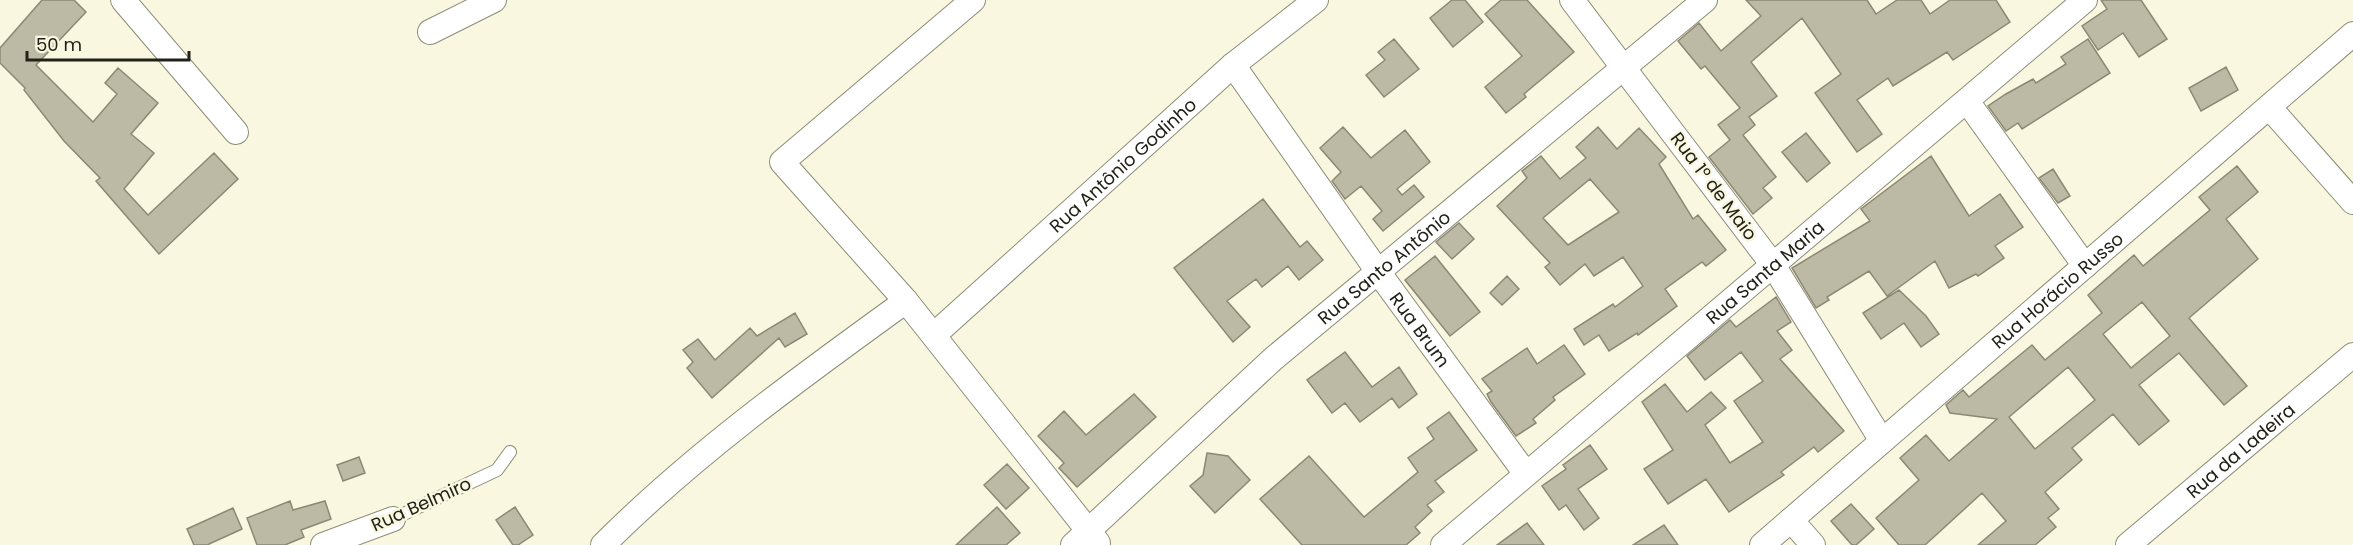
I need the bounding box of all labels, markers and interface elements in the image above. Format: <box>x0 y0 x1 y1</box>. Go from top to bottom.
scale bar <box>27 24 189 62</box>
text: 50 m <box>36 32 82 57</box>
street label: Rua Antônio Godinho <box>1044 92 1202 238</box>
street label: Rua 1º de Maio <box>1665 127 1763 245</box>
street label: Rua Santo Antônio <box>1312 204 1455 330</box>
street label: Rua Santa Maria <box>1700 214 1829 329</box>
street label: Rua Horácio Russo <box>1986 226 2128 354</box>
street label: Rua Brum <box>1384 287 1456 372</box>
street label: Rua da Ladeira <box>2181 397 2300 503</box>
street label: Rua Belmiro <box>367 471 475 537</box>

